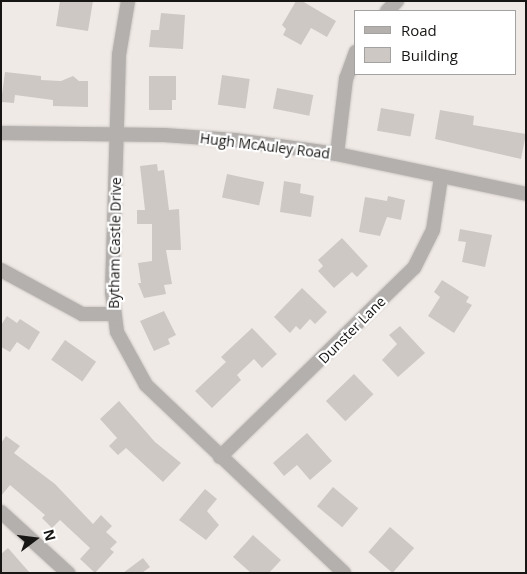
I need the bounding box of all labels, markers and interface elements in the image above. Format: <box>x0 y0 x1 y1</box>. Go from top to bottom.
legend <box>354 10 517 75</box>
text: Road <box>401 20 437 40</box>
text: Building <box>401 45 458 65</box>
street label: Hugh McAuley Road <box>199 130 331 162</box>
street label: Bytham Castle Drive <box>105 177 125 309</box>
street label: Dunster Lane <box>315 293 389 367</box>
north arrow <box>10 514 60 564</box>
text: N <box>39 527 61 543</box>

